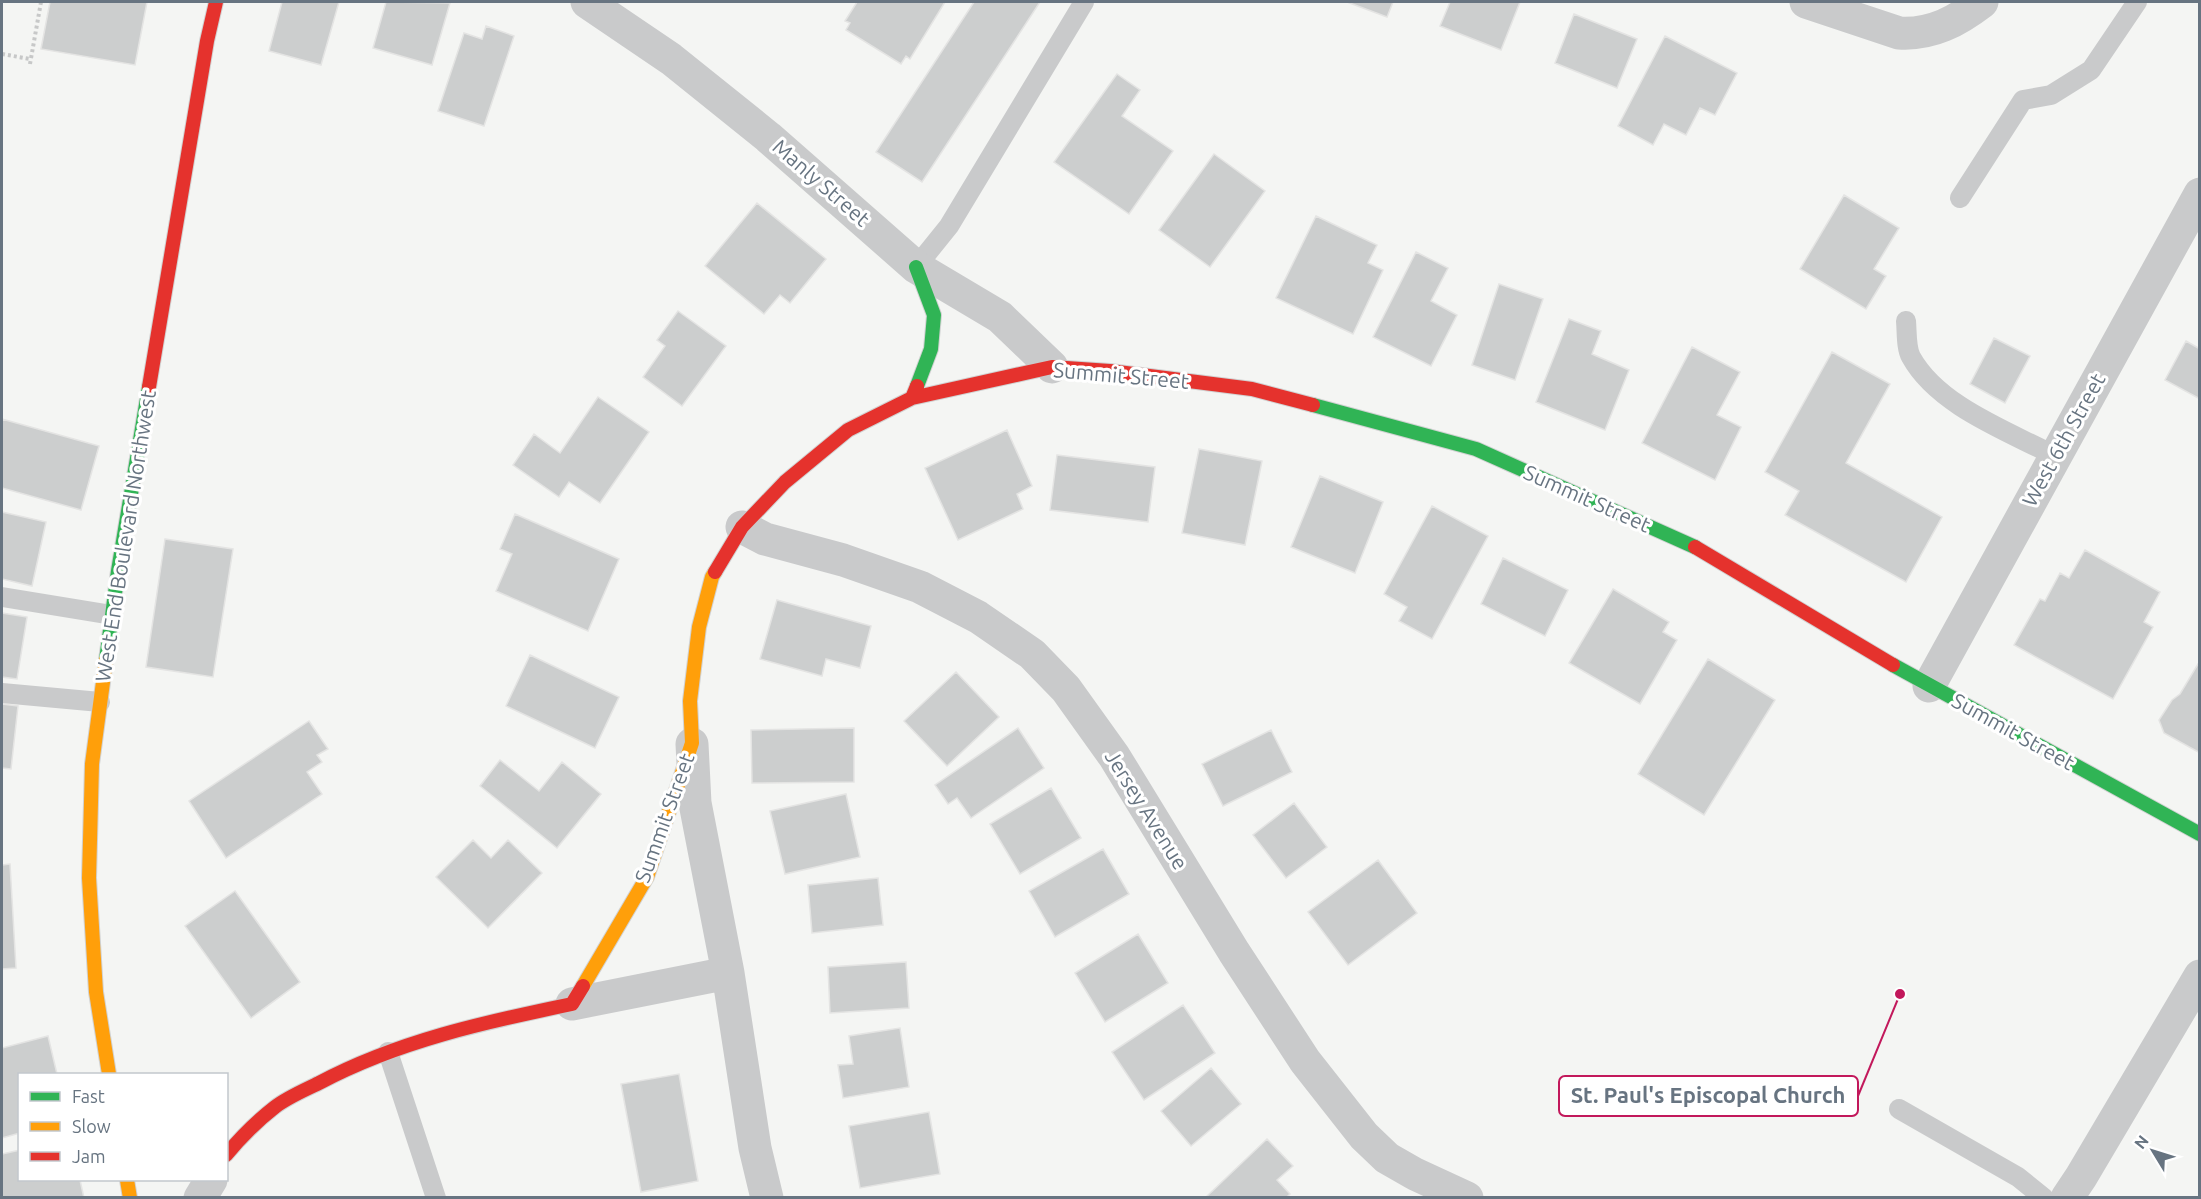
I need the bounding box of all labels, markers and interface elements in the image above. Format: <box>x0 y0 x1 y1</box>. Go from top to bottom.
street label: Manly Street <box>768 134 875 231</box>
street label: Summit Street <box>1052 357 1190 393</box>
street label: West 6th Street <box>2017 369 2110 510</box>
street label: West End Boulevard Northwest <box>90 388 160 684</box>
street label: Summit Street <box>1520 459 1654 537</box>
street label: Summit Street <box>1948 688 2079 775</box>
street label: Jersey Avenue <box>1101 745 1193 874</box>
street label: Summit Street <box>630 750 699 886</box>
legend <box>18 1073 228 1181</box>
callout: St. Paul's Episcopal Church <box>1559 1076 1858 1116</box>
text: St. Paul's Episcopal Church <box>1571 1082 1845 1107</box>
text: Fast <box>72 1086 105 1106</box>
text: Slow <box>72 1116 111 1136</box>
north arrow <box>2123 1121 2183 1181</box>
text: N <box>2130 1132 2152 1152</box>
text: Jam <box>72 1146 106 1166</box>

